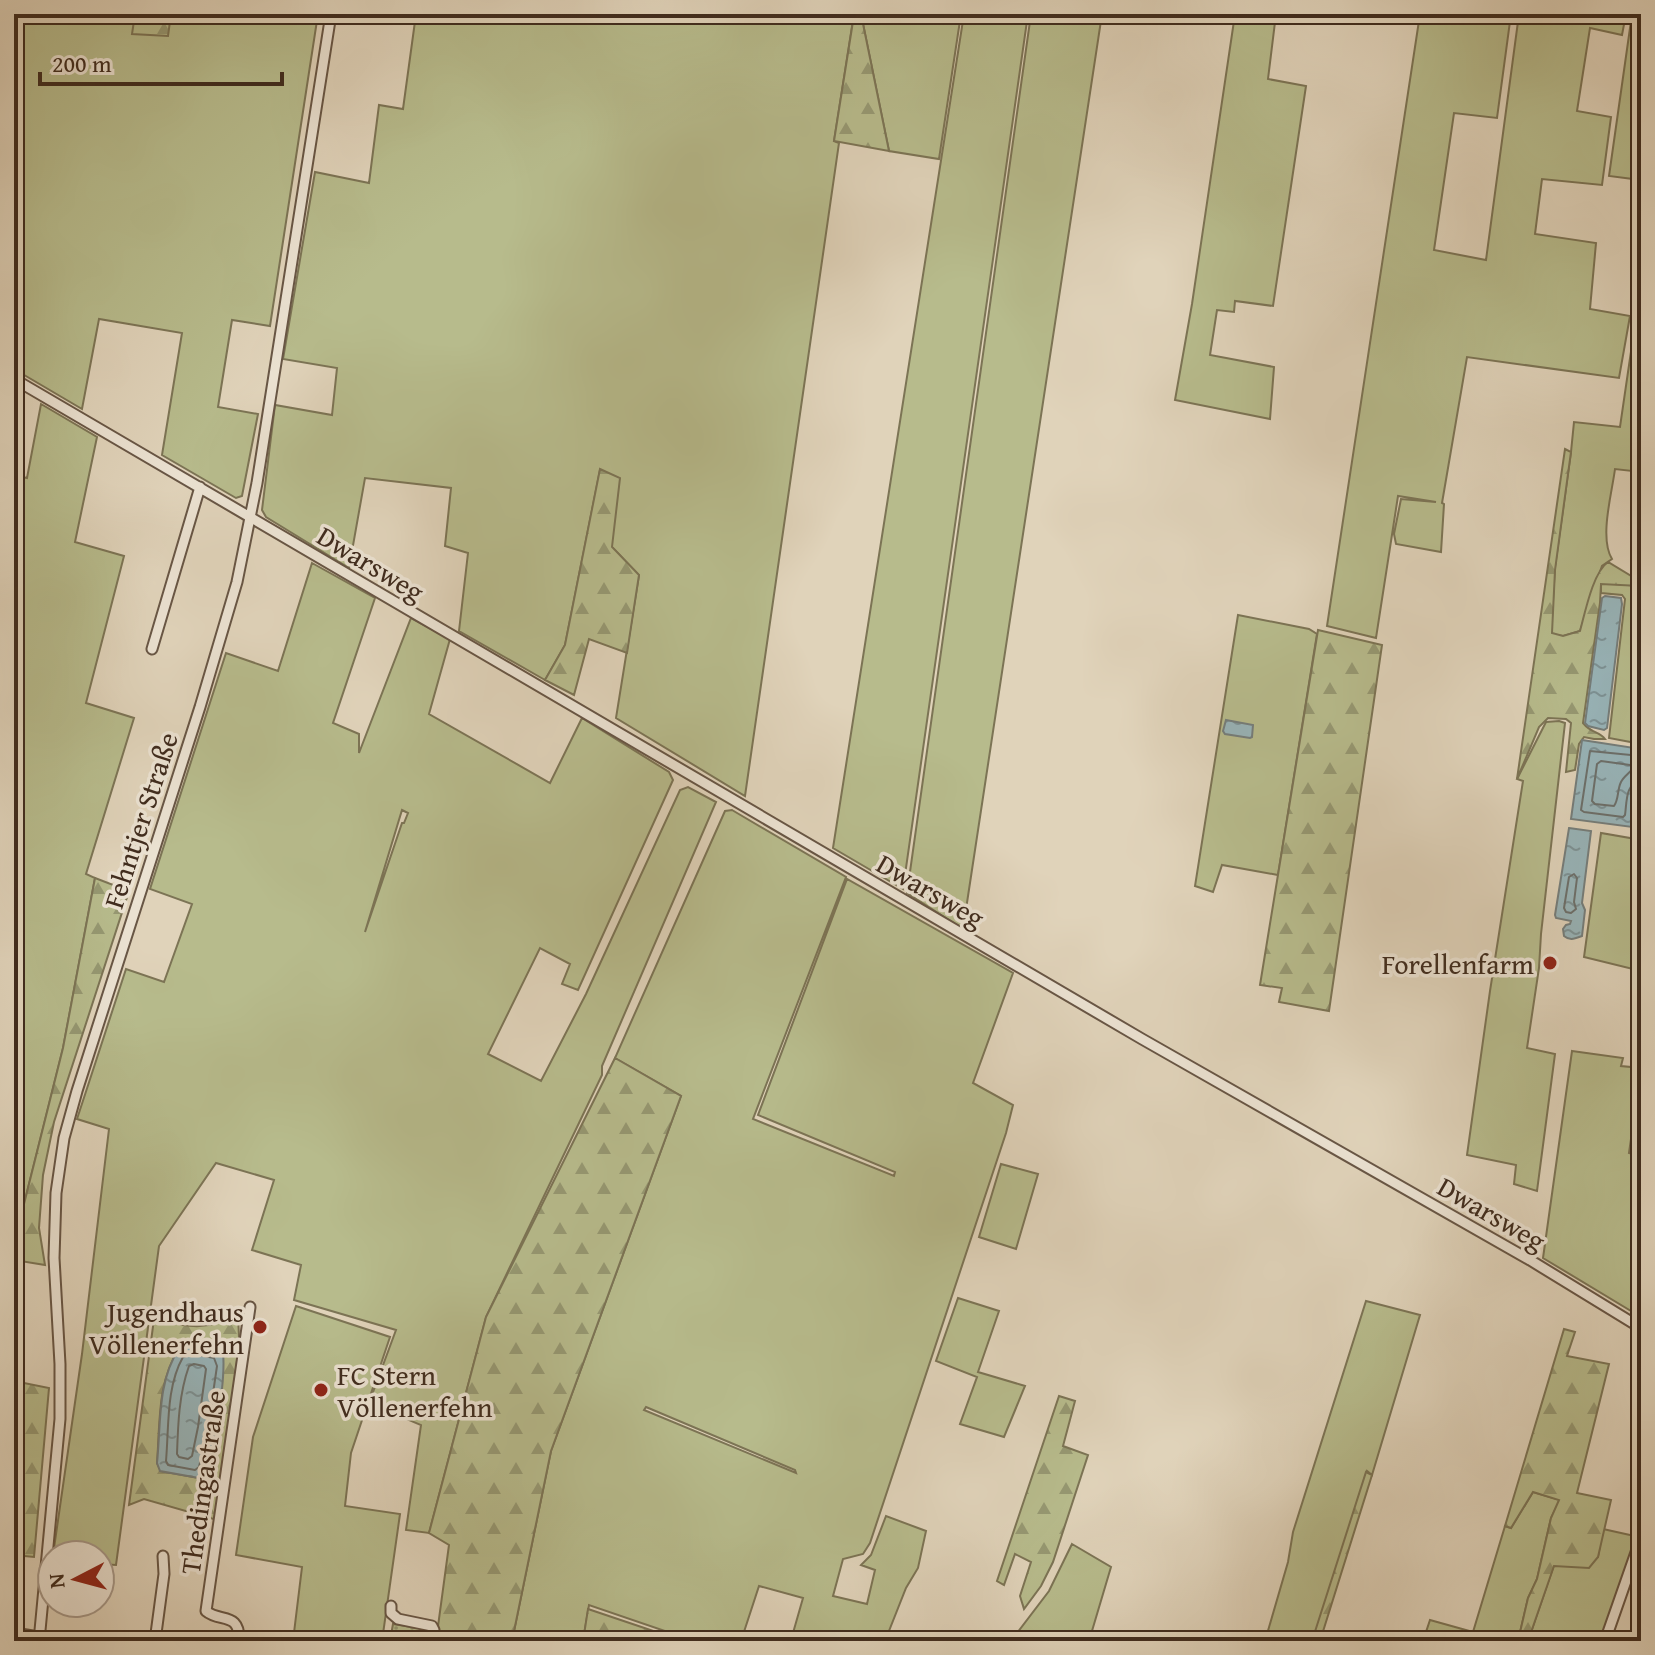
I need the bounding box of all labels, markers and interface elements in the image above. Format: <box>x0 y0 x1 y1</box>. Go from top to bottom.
scale bar <box>40 36 282 86</box>
text: 200 m <box>52 46 112 81</box>
street label: Dwarsweg <box>310 515 433 611</box>
street label: Fehntjer Straße <box>92 727 188 913</box>
street label: Dwarsweg <box>869 843 993 937</box>
place label: Forellenfarm <box>1382 943 1534 984</box>
marker: Forellenfarm <box>1541 954 1559 972</box>
street label: Dwarsweg <box>1430 1166 1554 1260</box>
place label: Jugendhaus Völlenerfehn <box>89 1291 244 1364</box>
marker: Jugendhaus Völlenerfehn <box>251 1318 269 1336</box>
place label: FC Stern Völlenerfehn <box>337 1354 493 1427</box>
marker: FC Stern Völlenerfehn <box>312 1381 330 1399</box>
street label: Thedingastraße <box>169 1387 235 1577</box>
north arrow <box>36 1539 116 1619</box>
text: N <box>39 1572 73 1590</box>

